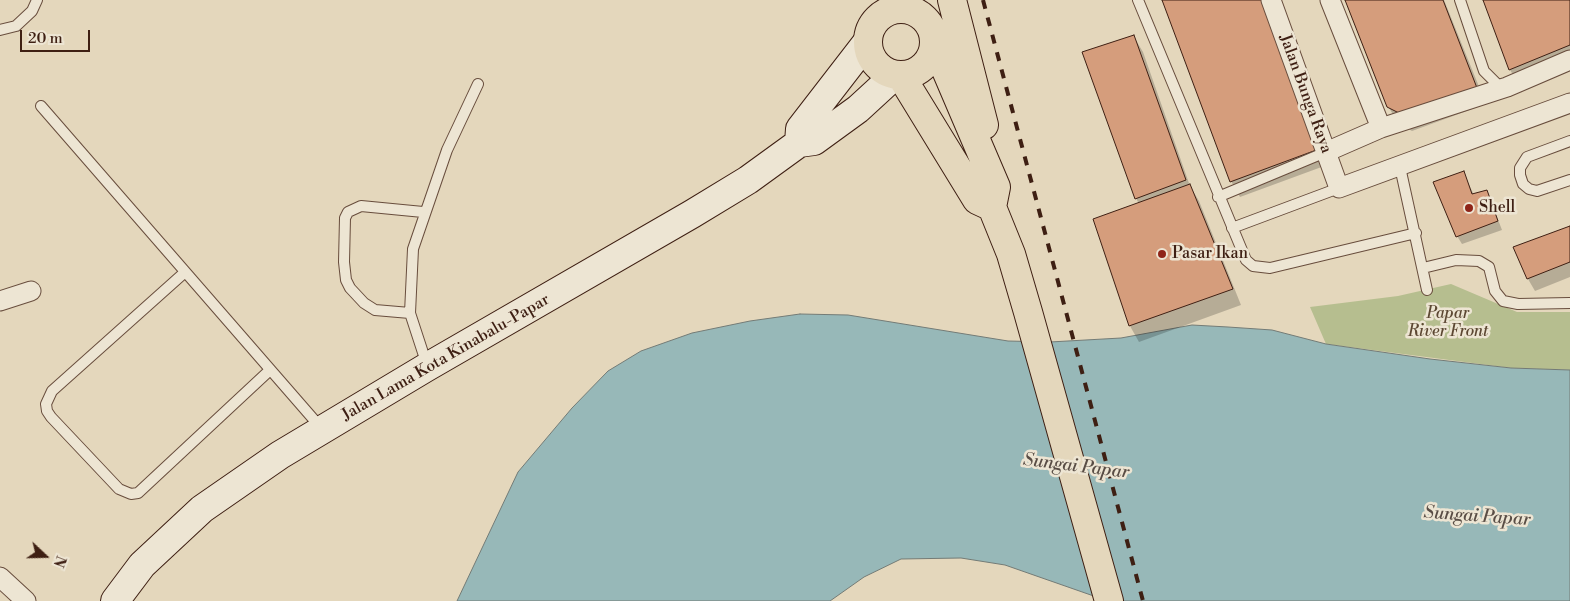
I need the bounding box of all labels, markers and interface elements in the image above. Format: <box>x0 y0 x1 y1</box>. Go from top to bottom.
scale bar <box>22 20 92 52</box>
text: 20 m <box>28 29 63 48</box>
street label: Jalan Bunga Raya <box>1275 32 1335 156</box>
place label: Shell <box>1479 198 1515 218</box>
marker: Shell <box>1463 202 1475 214</box>
place label: Pasar Ikan <box>1172 244 1248 264</box>
marker: Pasar Ikan <box>1156 248 1168 260</box>
street label: Jalan Lama Kota Kinabalu-Papar <box>339 290 553 426</box>
park label: Papar River Front <box>1408 304 1488 342</box>
water label: Sungai Papar <box>1022 450 1130 484</box>
water label: Sungai Papar <box>1423 502 1531 532</box>
north arrow <box>20 531 70 581</box>
text: N <box>49 553 69 570</box>

